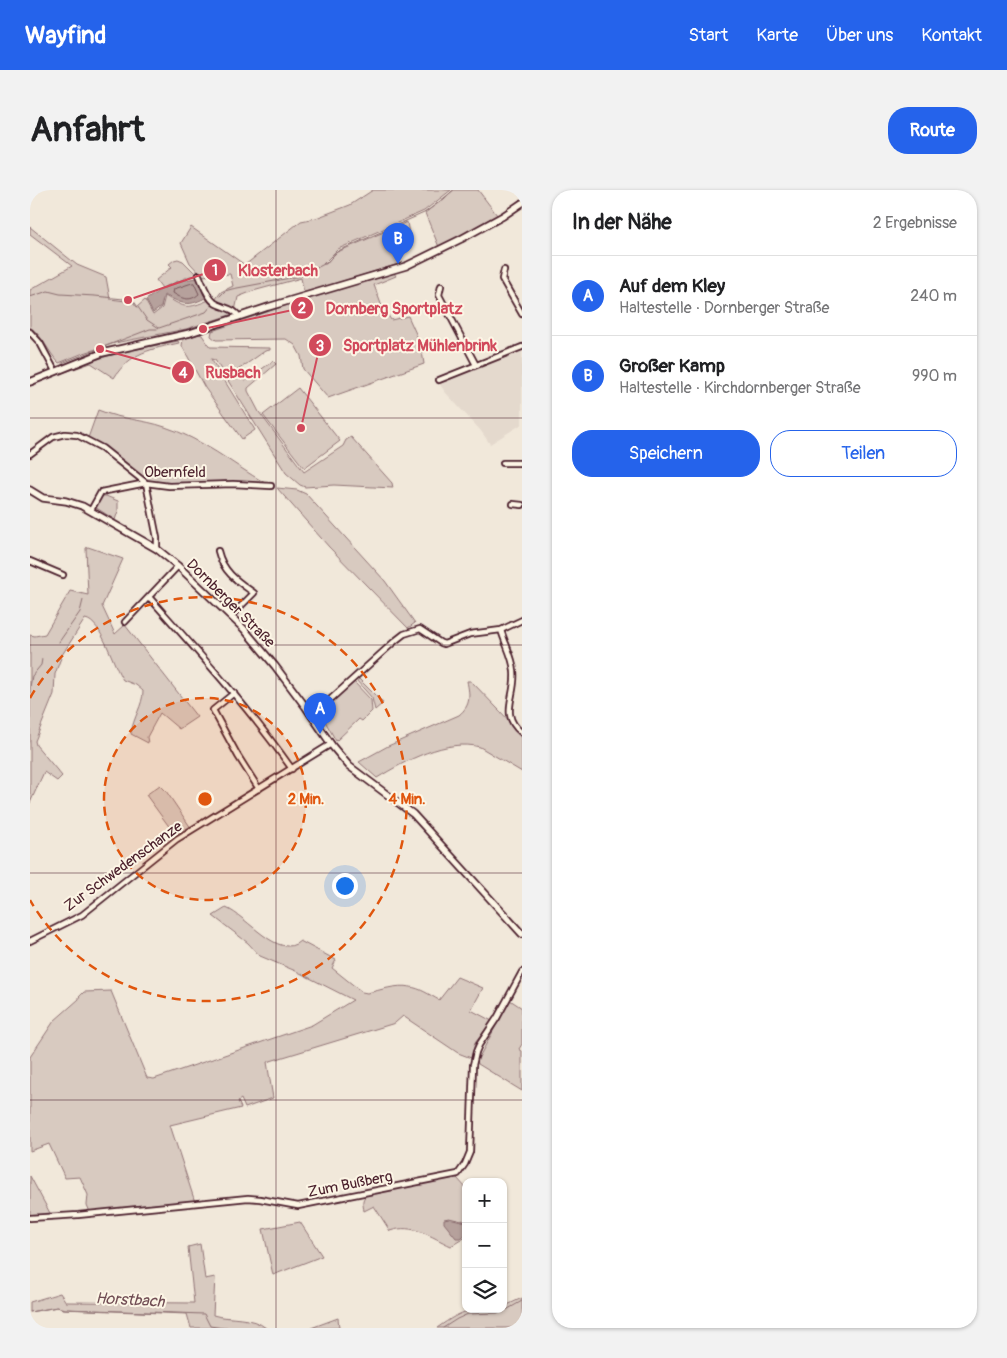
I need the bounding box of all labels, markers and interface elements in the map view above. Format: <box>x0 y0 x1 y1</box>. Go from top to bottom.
text: Wayfind <box>25 21 106 50</box>
text: Start <box>688 24 728 47</box>
text: Karte <box>756 24 798 47</box>
text: Über uns <box>826 24 893 47</box>
text: Kontakt <box>921 24 982 47</box>
button: Route <box>888 107 977 154</box>
text: Anfahrt <box>30 108 145 152</box>
text: In der Nähe <box>572 209 672 236</box>
text: 2 Ergebnisse <box>873 213 957 233</box>
pin: B <box>382 223 414 264</box>
callout: Klosterbach <box>202 255 328 286</box>
text: 1 <box>212 261 218 280</box>
text: Klosterbach <box>238 261 319 281</box>
text: Auf dem Kley <box>619 274 725 298</box>
text: A <box>583 286 593 306</box>
text: 240 m <box>910 286 957 306</box>
callout: Dornberg Sportplatz <box>290 293 472 324</box>
text: Haltestelle · Dornberger Straße <box>619 298 829 318</box>
text: 2 <box>298 299 306 318</box>
text: Dornberg Sportplatz <box>325 299 463 319</box>
callout: Sportplatz Mühlenbrink <box>308 330 507 361</box>
text: Sportplatz Mühlenbrink <box>343 336 497 356</box>
text: 3 <box>316 337 324 356</box>
text: Großer Kamp <box>619 354 725 378</box>
callout: Rusbach <box>170 357 270 388</box>
text: Rusbach <box>205 363 261 383</box>
text: 4 <box>179 364 188 383</box>
text: B <box>583 366 593 386</box>
text: 990 m <box>912 366 957 386</box>
text: Haltestelle · Kirchdornberger Straße <box>619 378 861 398</box>
button: Speichern <box>572 430 760 477</box>
button: Teilen <box>770 430 957 477</box>
street label: Obernfeld <box>144 463 206 482</box>
street label: Dornberger Straße <box>182 555 279 652</box>
pin: A <box>304 693 336 734</box>
centre of rings <box>196 790 214 808</box>
text: 2 Min. <box>288 790 324 809</box>
text: 4 Min. <box>388 790 426 809</box>
street label: Zur Schwedenschanze <box>60 817 187 916</box>
your location <box>332 873 358 899</box>
street label: Zum Bußberg <box>306 1167 394 1202</box>
map controls <box>462 1178 507 1313</box>
button: + <box>462 1178 507 1223</box>
button: − <box>462 1223 507 1268</box>
button: layers <box>462 1268 507 1313</box>
water label: Horstbach <box>95 1288 166 1312</box>

